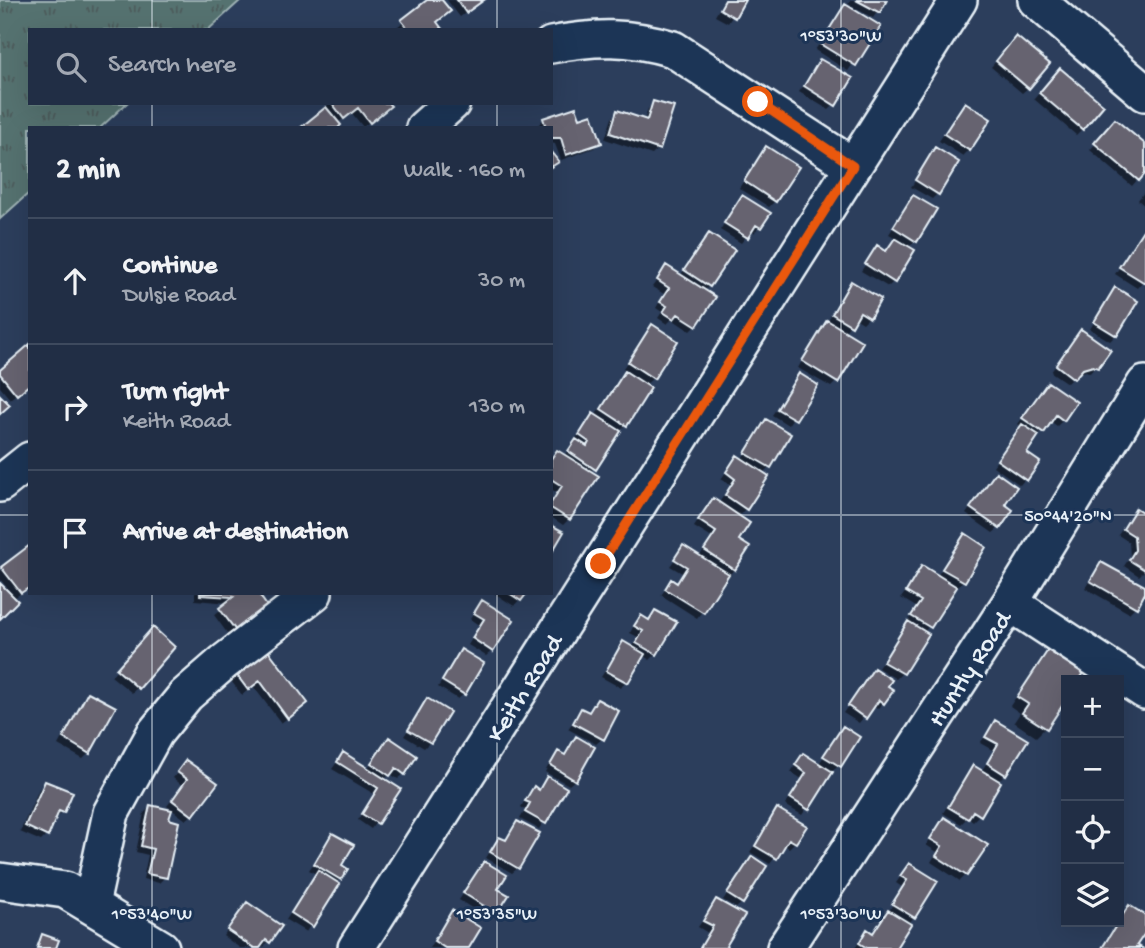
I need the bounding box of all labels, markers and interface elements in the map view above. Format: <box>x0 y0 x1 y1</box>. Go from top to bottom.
text: 1°53'30"W <box>799 27 882 48</box>
search box <box>28 28 553 105</box>
icon: search <box>52 48 90 86</box>
text: Search here <box>108 51 236 82</box>
route start <box>742 86 773 117</box>
text: 2 min <box>56 154 120 189</box>
text: Walk · 160 m <box>403 158 525 185</box>
text: Continue <box>123 252 217 283</box>
icon: ahead <box>56 262 94 300</box>
text: 30 m <box>478 268 525 295</box>
text: Dulsie Road <box>123 283 235 310</box>
text: Turn right <box>123 378 227 409</box>
icon: right <box>56 388 94 426</box>
text: 130 m <box>469 394 525 421</box>
text: Keith Road <box>123 409 230 436</box>
text: 50°44'20"N <box>1024 507 1112 528</box>
icon: arrive <box>56 514 94 552</box>
text: Arrive at destination <box>123 518 348 549</box>
route end <box>585 548 616 579</box>
street label: Huntly Road <box>923 605 1022 734</box>
street label: Keith Road <box>482 628 573 749</box>
map controls <box>1061 675 1124 927</box>
button: + <box>1061 675 1124 738</box>
button: − <box>1061 738 1124 801</box>
button: locate <box>1061 801 1124 864</box>
button: layers <box>1061 864 1124 927</box>
text: 1°53'40"W <box>111 905 192 926</box>
text: 1°53'35"W <box>456 905 537 926</box>
text: 1°53'30"W <box>799 905 882 926</box>

